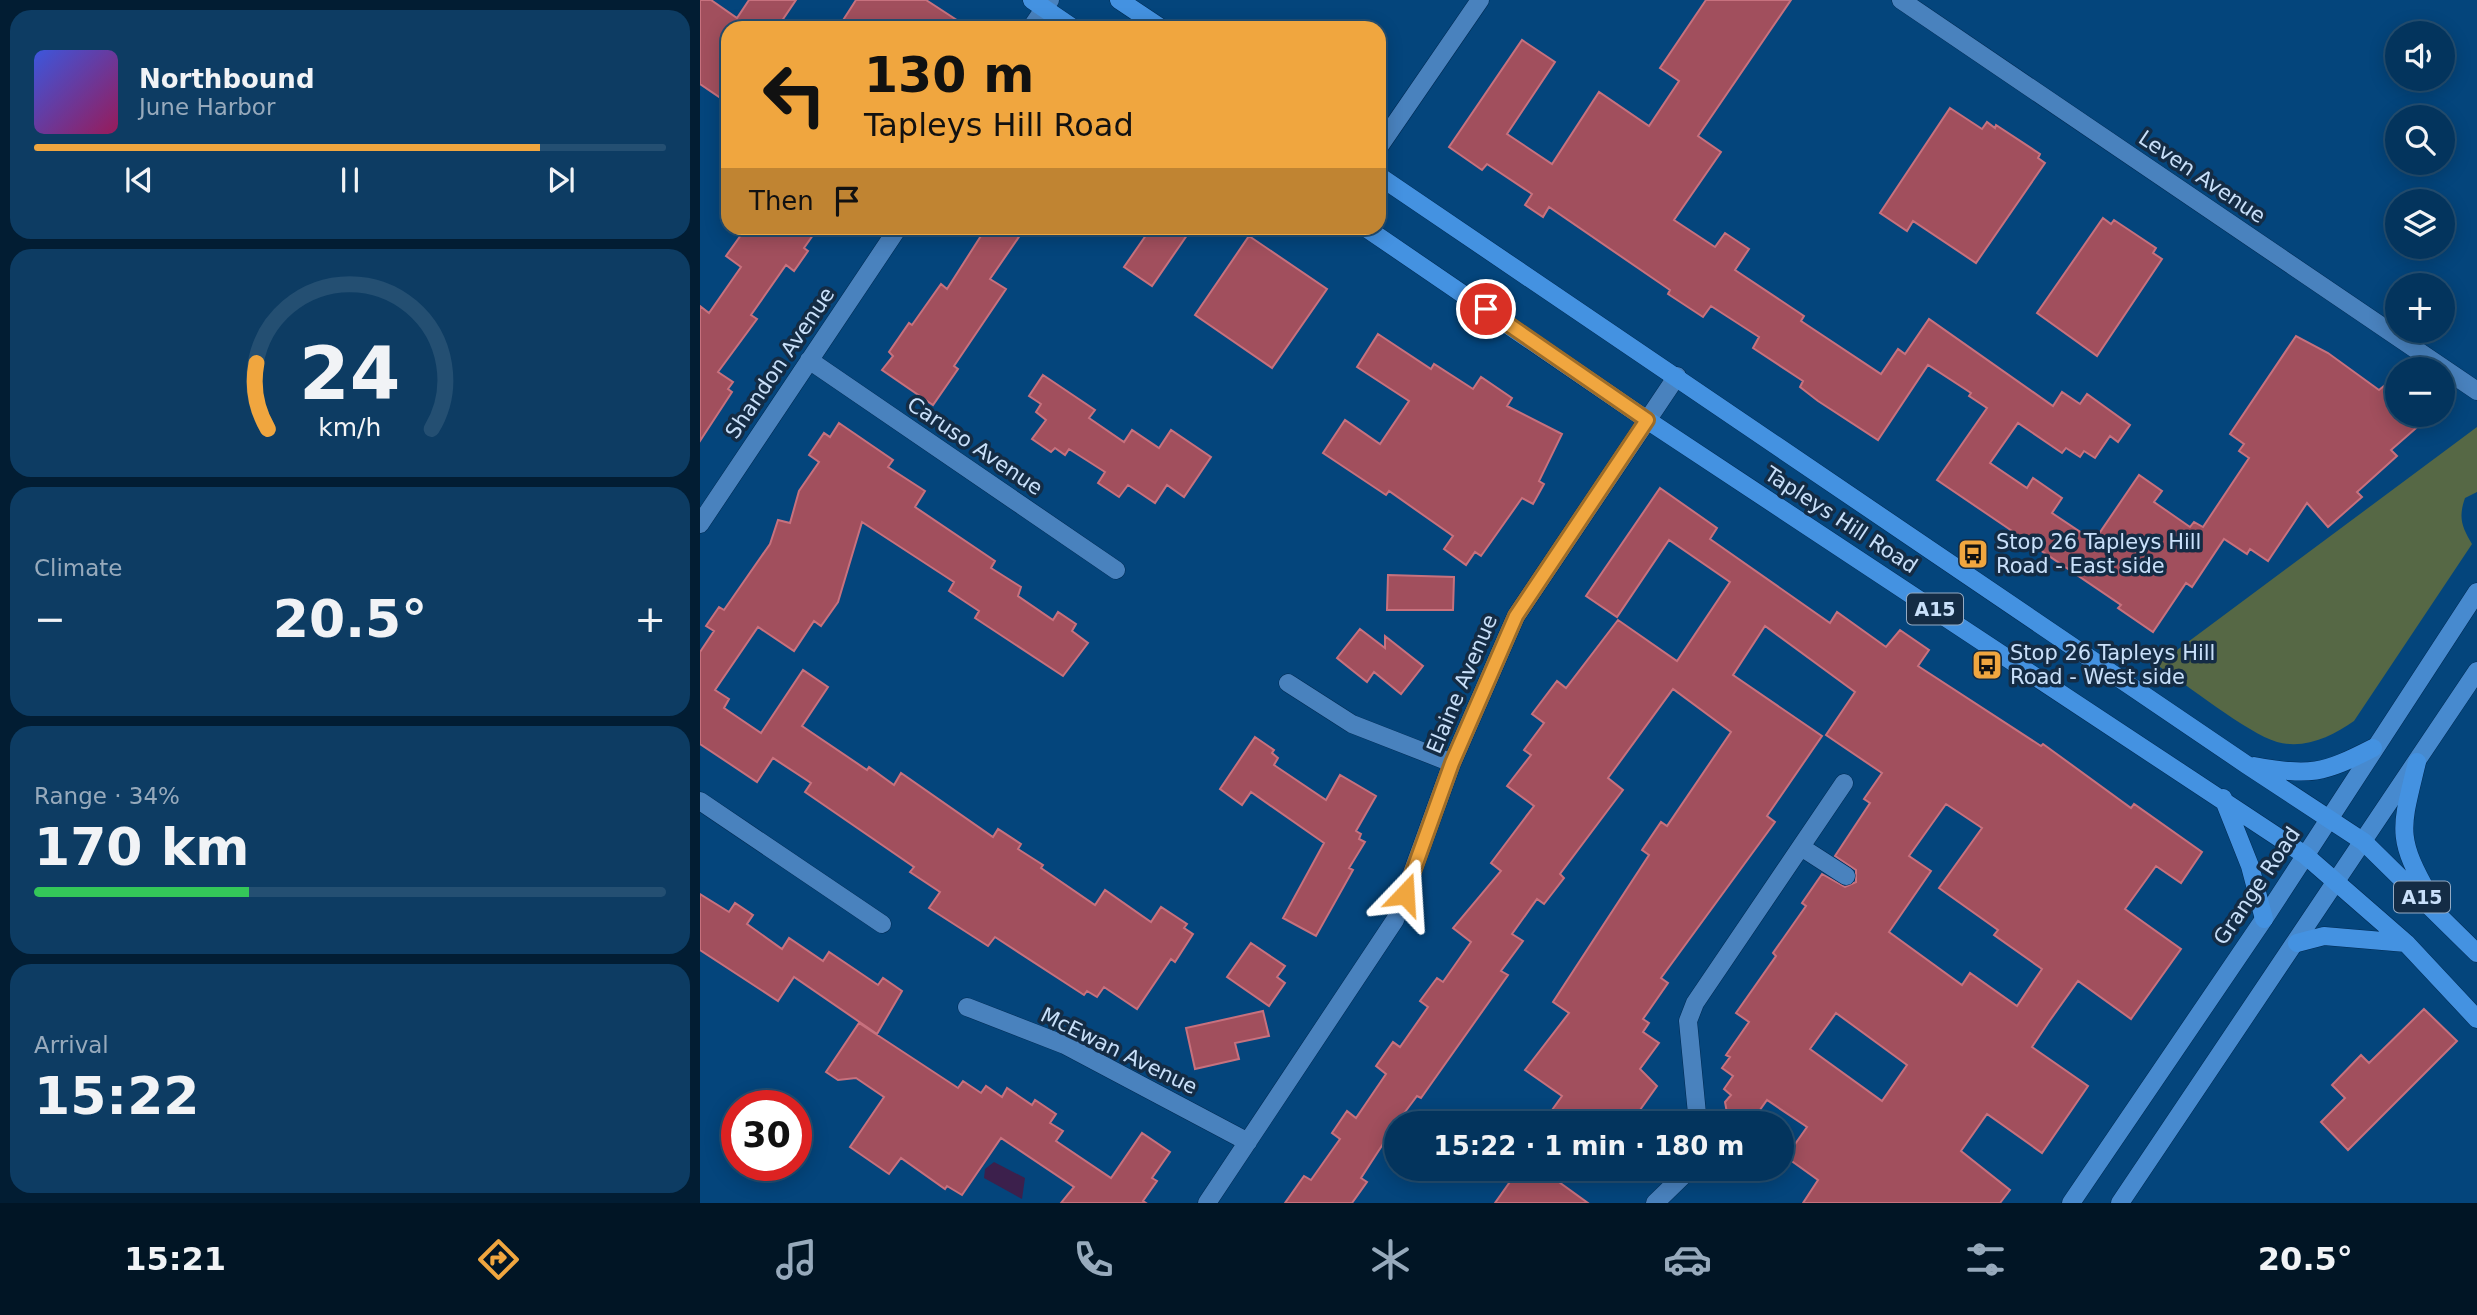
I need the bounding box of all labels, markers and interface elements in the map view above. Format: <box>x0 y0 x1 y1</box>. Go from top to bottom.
map controls <box>2385 21 2455 427</box>
button: sound <box>2385 21 2455 91</box>
text: 130 m <box>864 47 1034 104</box>
icon: left <box>749 49 840 140</box>
text: Northbound <box>139 64 315 94</box>
text: June Harbor <box>139 94 275 120</box>
button: search <box>2385 105 2455 175</box>
text: Tapleys Hill Road <box>864 106 1134 144</box>
street label: Leven Avenue <box>2134 126 2270 228</box>
icon: previous <box>120 161 158 199</box>
icon: pause <box>331 161 369 199</box>
icon: next <box>542 161 580 199</box>
icon: arrive <box>828 182 866 220</box>
text: Then <box>749 186 814 216</box>
button: layers <box>2385 189 2455 259</box>
button: + <box>2385 273 2455 343</box>
pin <box>1456 279 1516 339</box>
street label: Shandon Avenue <box>721 283 839 443</box>
icon: arrive <box>1467 290 1505 328</box>
text: 24 <box>299 331 401 416</box>
button: − <box>2385 357 2455 427</box>
street label: Caruso Avenue <box>903 392 1047 500</box>
text: km/h <box>318 413 382 442</box>
street label: Tapleys Hill Road <box>1759 461 1922 578</box>
place label: Stop 26 Tapleys Hill Road - East side <box>1996 530 2201 578</box>
bus stop icon: Stop 26 Tapleys Hill Road - East side <box>1956 537 1990 571</box>
text: Climate <box>34 555 123 581</box>
text: 20.5° <box>273 589 427 649</box>
road number: A15 <box>1907 594 1963 624</box>
text: − <box>34 597 66 641</box>
text: + <box>634 597 666 641</box>
street label: Elaine Avenue <box>1422 611 1502 757</box>
place label: Stop 26 Tapleys Hill Road - West side <box>2010 641 2215 689</box>
bus stop icon: Stop 26 Tapleys Hill Road - West side <box>1970 648 2004 682</box>
text: Range · 34% <box>34 783 180 809</box>
text: 170 km <box>34 817 249 877</box>
street label: Grange Road <box>2209 823 2305 949</box>
position arrow <box>1368 857 1442 931</box>
road number: A15 <box>2394 882 2450 912</box>
street label: McEwan Avenue <box>1037 1003 1201 1099</box>
text: Arrival <box>34 1032 109 1058</box>
text: 15:22 <box>34 1066 200 1126</box>
speed limit sign: 30 <box>721 1090 812 1181</box>
text: 15:22 · 1 min · 180 m <box>1434 1131 1744 1161</box>
icon: directions <box>474 1235 523 1284</box>
icon: music <box>772 1235 821 1284</box>
icon: phone <box>1069 1235 1118 1284</box>
icon: climate <box>1366 1235 1415 1284</box>
icon: car <box>1663 1235 1712 1284</box>
icon: filters <box>1961 1235 2010 1284</box>
text: 15:21 <box>124 1240 226 1278</box>
text: 20.5° <box>2258 1240 2353 1278</box>

